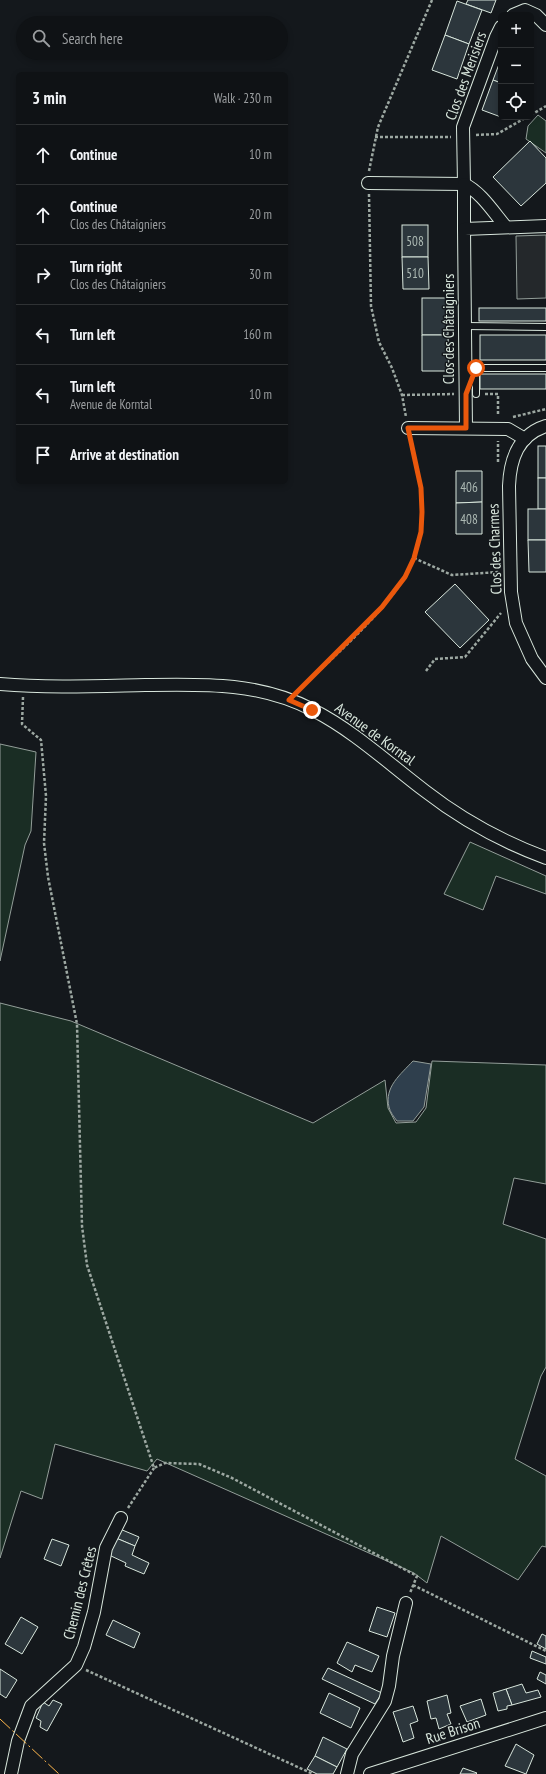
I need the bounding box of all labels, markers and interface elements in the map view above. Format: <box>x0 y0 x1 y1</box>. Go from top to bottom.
map controls <box>498 12 534 120</box>
button: + <box>498 12 534 48</box>
search box <box>16 16 288 60</box>
icon: search <box>30 27 52 49</box>
text: Search here <box>62 29 123 48</box>
street label: Clos des Merisiers <box>441 29 490 123</box>
button: − <box>498 48 534 84</box>
button: locate <box>498 84 534 120</box>
text: 3 min <box>32 87 66 109</box>
text: Walk · 230 m <box>214 90 272 107</box>
icon: ahead <box>32 144 54 166</box>
text: Continue <box>70 145 117 164</box>
text: 10 m <box>249 146 272 163</box>
text: Continue <box>70 197 117 216</box>
icon: ahead <box>32 204 54 226</box>
text: 20 m <box>249 206 272 223</box>
text: Clos des Châtaigniers <box>70 216 166 233</box>
house number: 508 <box>406 233 424 250</box>
text: Turn right <box>70 257 122 276</box>
icon: right <box>32 264 54 286</box>
house number: 510 <box>406 265 424 282</box>
text: 30 m <box>249 266 272 283</box>
street label: Clos des Châtaigniers <box>439 274 458 384</box>
text: Clos des Châtaigniers <box>70 276 166 293</box>
icon: left <box>32 324 54 346</box>
text: Turn left <box>70 325 115 344</box>
text: 160 m <box>243 326 272 343</box>
route start <box>467 359 485 377</box>
text: Turn left <box>70 377 115 396</box>
icon: left <box>32 384 54 406</box>
text: 10 m <box>249 386 272 403</box>
text: Avenue de Korntal <box>70 396 152 413</box>
icon: arrive <box>32 444 54 466</box>
text: Arrive at destination <box>70 445 179 464</box>
house number: 406 <box>460 479 478 496</box>
street label: Clos des Charmes <box>483 503 506 595</box>
house number: 408 <box>460 511 478 528</box>
street label: Avenue de Korntal <box>331 698 420 769</box>
route end <box>303 701 321 719</box>
street label: Chemin des Crêtes <box>59 1544 100 1642</box>
street label: Rue Brison <box>423 1713 482 1748</box>

